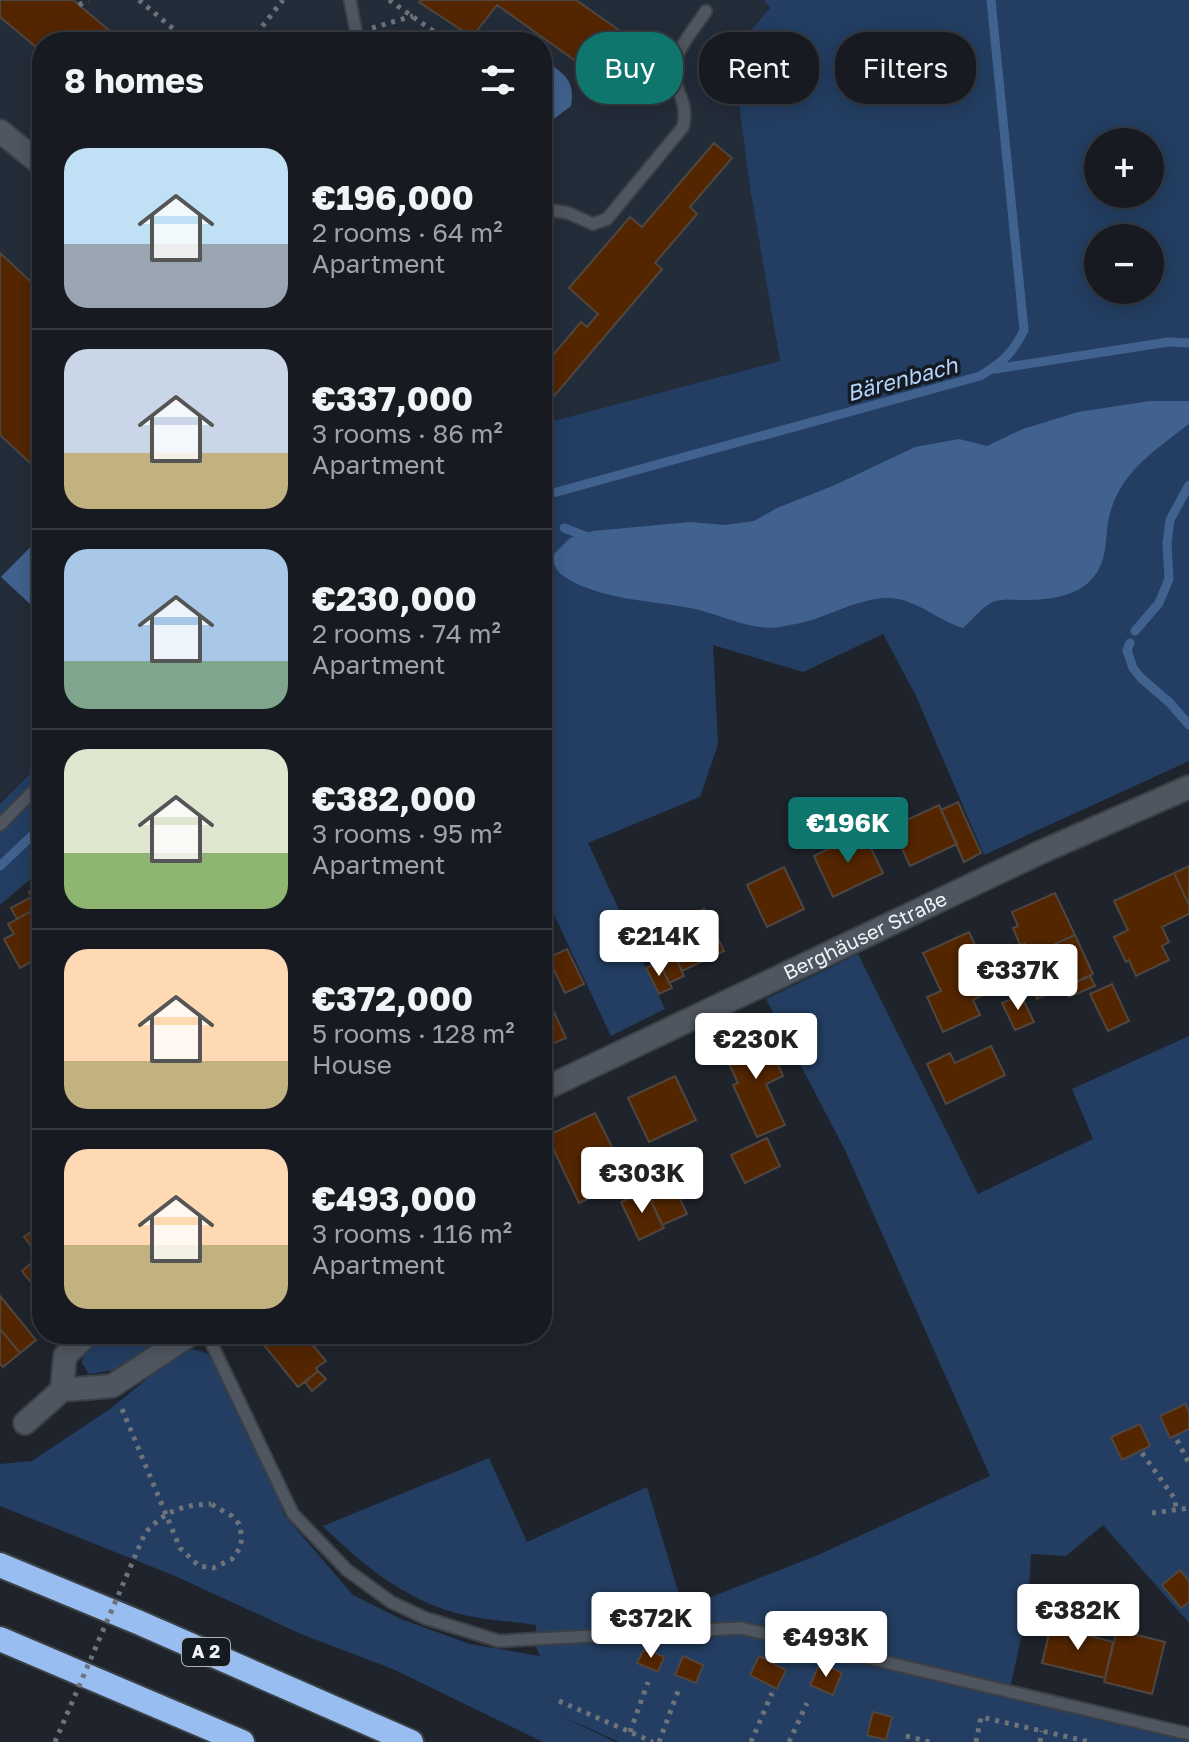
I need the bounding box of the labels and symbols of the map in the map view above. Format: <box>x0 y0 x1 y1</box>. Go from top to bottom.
water label: Bärenbach <box>844 350 961 406</box>
pin: €196K <box>792 797 904 865</box>
street label: Berghäuser Straße <box>779 886 950 984</box>
pin: €214K <box>603 910 715 978</box>
pin: €337K <box>962 944 1074 1012</box>
pin: €230K <box>700 1013 812 1081</box>
pin: €303K <box>586 1147 698 1215</box>
pin: €382K <box>1022 1584 1134 1652</box>
pin: €372K <box>595 1592 707 1660</box>
pin: €493K <box>770 1611 882 1679</box>
road number: A 2 <box>182 1638 230 1666</box>

